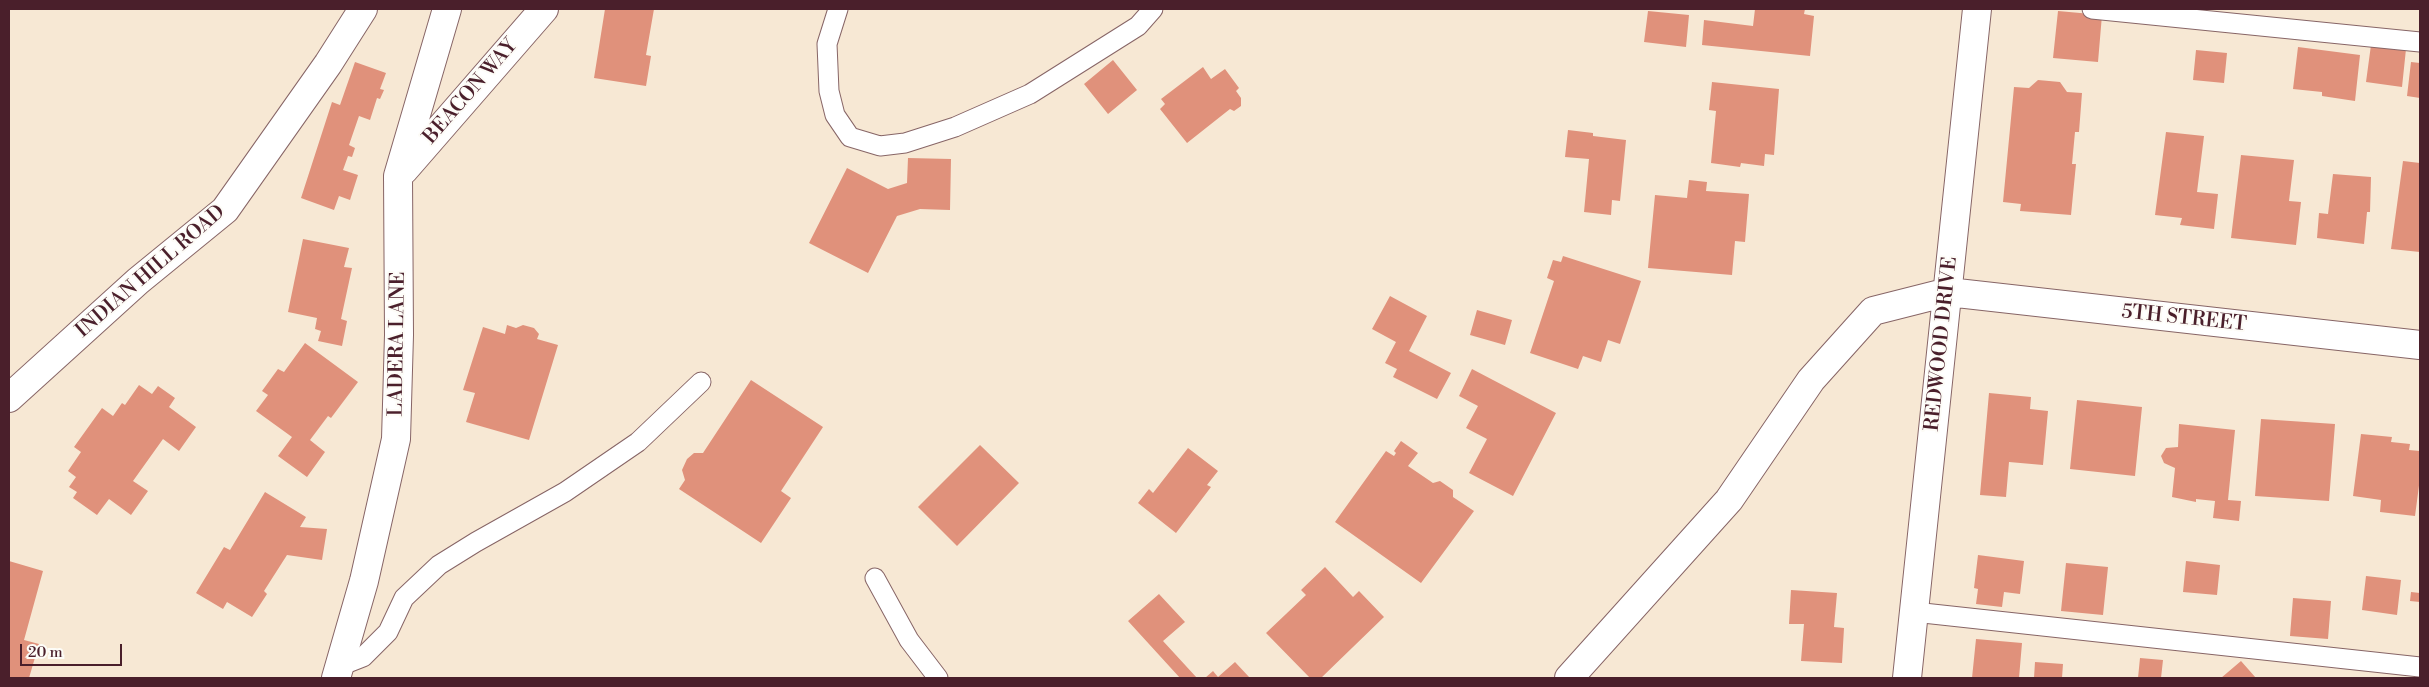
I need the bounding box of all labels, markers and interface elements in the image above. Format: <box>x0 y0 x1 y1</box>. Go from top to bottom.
street label: BEACON WAY <box>419 35 523 149</box>
street label: INDIAN HILL ROAD <box>71 201 231 343</box>
street label: REDWOOD DRIVE <box>1921 256 1963 432</box>
street label: LADERA LANE <box>385 271 411 417</box>
street label: 5TH STREET <box>2120 300 2248 338</box>
scale bar <box>22 634 125 666</box>
text: 20 m <box>28 643 63 662</box>

